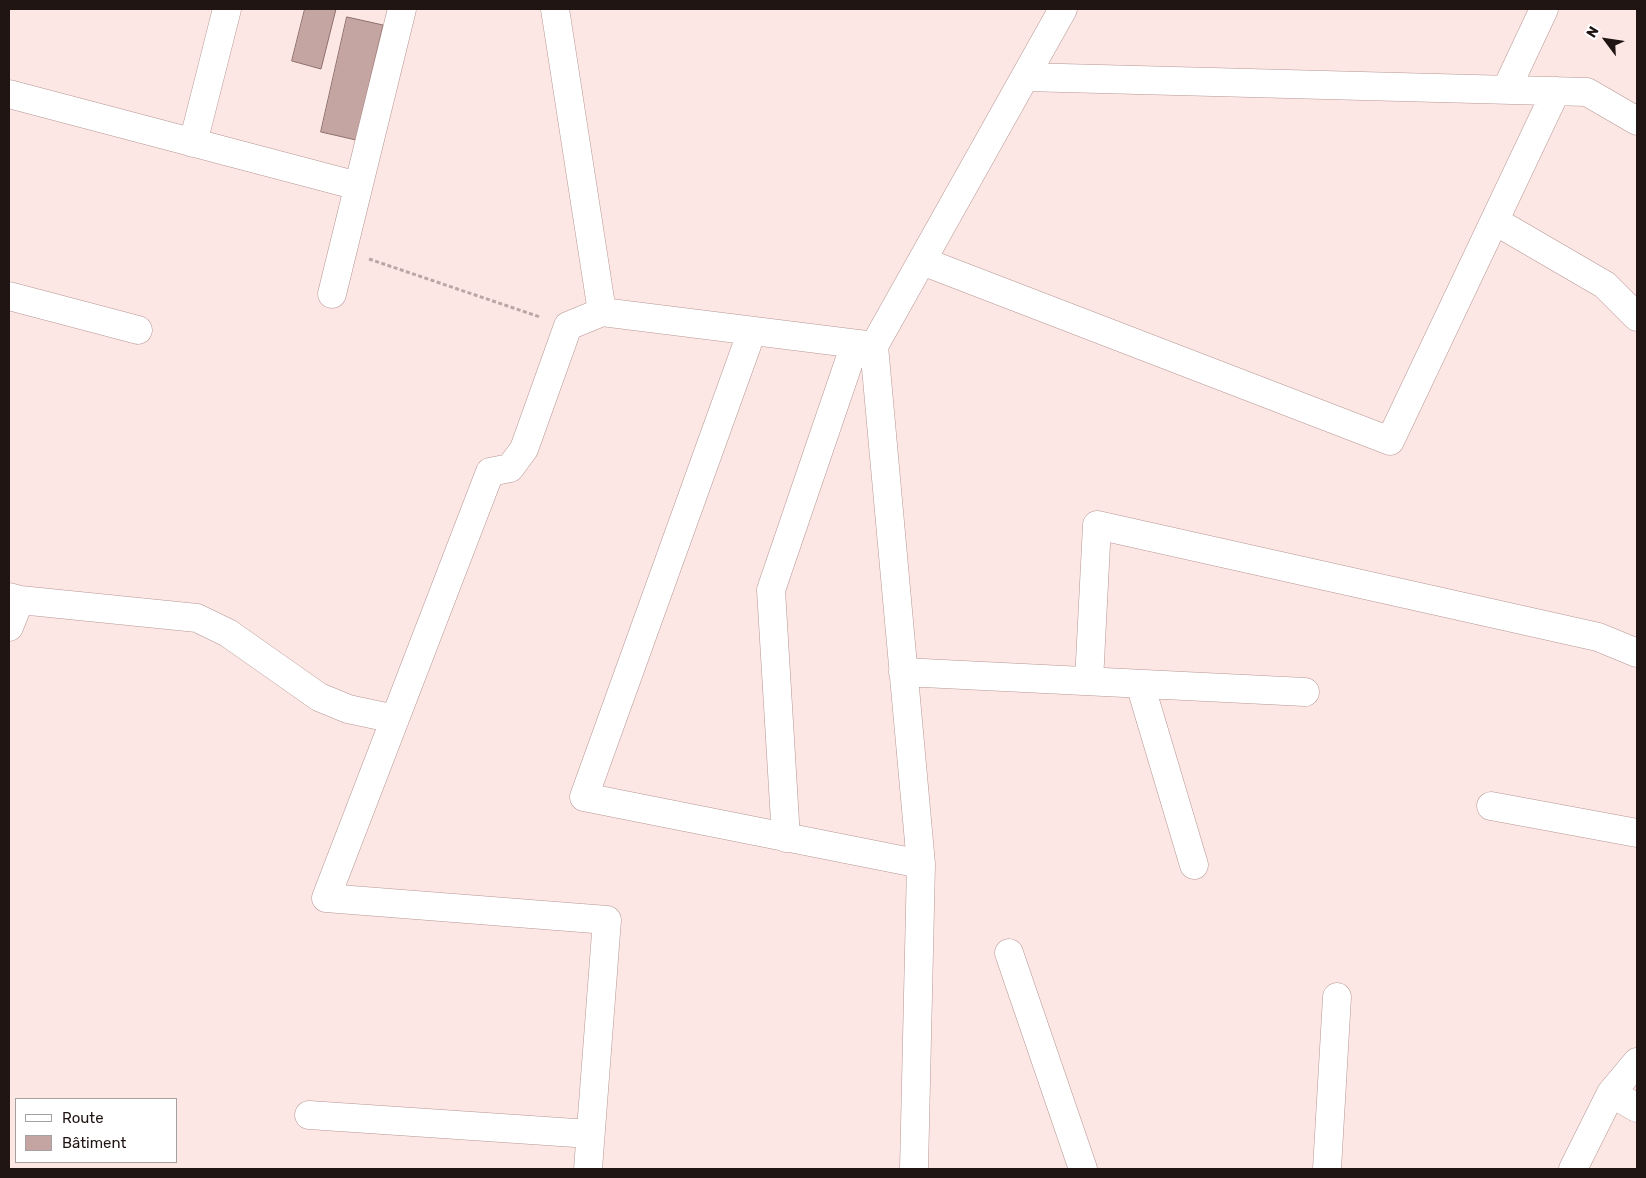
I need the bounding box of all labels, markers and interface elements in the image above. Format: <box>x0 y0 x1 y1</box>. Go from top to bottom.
north arrow <box>1581 15 1631 65</box>
text: N <box>1583 23 1603 41</box>
legend <box>15 1098 178 1163</box>
text: Route <box>62 1109 104 1127</box>
text: Bâtiment <box>62 1134 126 1152</box>

